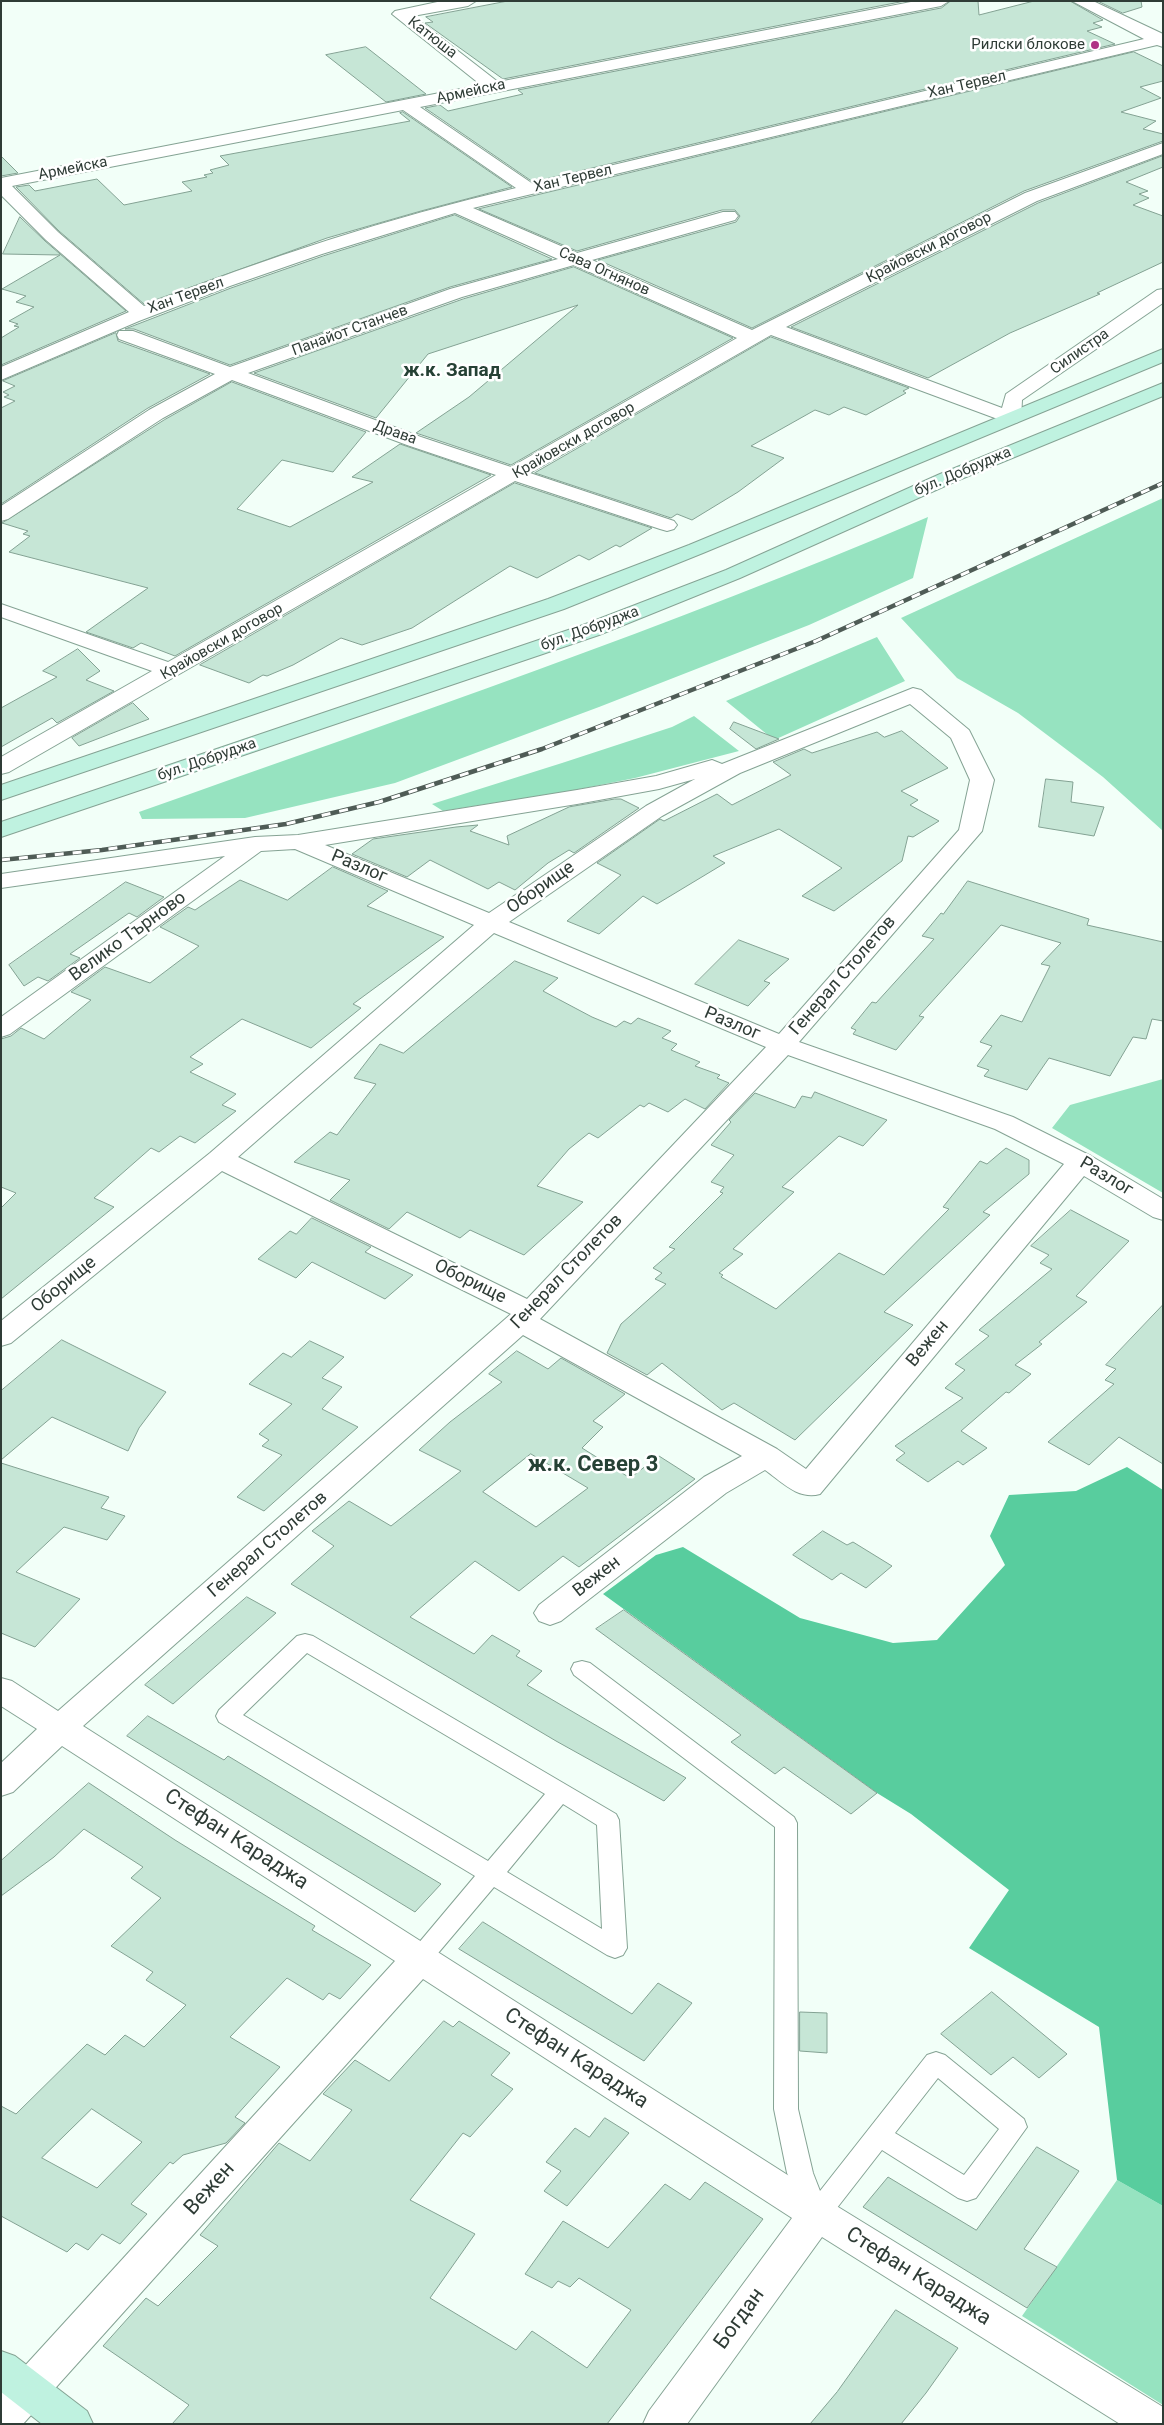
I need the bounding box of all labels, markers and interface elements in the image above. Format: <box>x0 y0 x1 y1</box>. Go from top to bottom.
street label: Катюша <box>404 13 460 63</box>
place label: Рилски блокове <box>971 36 1085 54</box>
marker: Рилски блокове <box>1089 39 1101 51</box>
street label: Хан Тервел <box>926 67 1008 103</box>
street label: Армейска <box>435 76 507 108</box>
street label: Армейска <box>37 153 109 185</box>
street label: Хан Тервел <box>532 161 614 197</box>
street label: Крайовски договор <box>863 209 995 287</box>
street label: Сава Огнянов <box>556 244 652 300</box>
street label: Хан Тервел <box>145 274 227 318</box>
street label: Панайот Станчев <box>290 302 410 360</box>
street label: Силистра <box>1047 325 1113 379</box>
district label: ж.к. Запад <box>403 360 501 382</box>
street label: Крайовски договор <box>510 399 638 483</box>
street label: Драва <box>371 417 419 449</box>
street label: бул. Добруджа <box>912 444 1014 500</box>
street label: Крайовски договор <box>158 600 286 684</box>
street label: бул. Добруджа <box>538 603 642 655</box>
street label: бул. Добруджа <box>155 735 259 785</box>
street label: Разлог <box>328 846 390 888</box>
street label: Оборище <box>503 857 579 919</box>
street label: Велико Търново <box>65 887 191 987</box>
street label: Генерал Столетов <box>785 912 901 1040</box>
street label: Разлог <box>701 1003 763 1045</box>
street label: Разлог <box>1075 1153 1137 1201</box>
street label: Генерал Столетов <box>507 1210 627 1334</box>
street label: Оборище <box>27 1252 101 1318</box>
street label: Оборище <box>430 1255 510 1309</box>
street label: Вежен <box>902 1316 954 1372</box>
district label: ж.к. Север 3 <box>528 1452 658 1478</box>
street label: Генерал Столетов <box>204 1487 332 1603</box>
street label: Вежен <box>569 1552 625 1602</box>
street label: Стефан Караджа <box>159 1784 313 1896</box>
street label: Стефан Караджа <box>499 2003 653 2115</box>
street label: Вежен <box>179 2157 241 2221</box>
street label: Стефан Караджа <box>841 2222 995 2332</box>
street label: Богдан <box>709 2283 771 2355</box>

